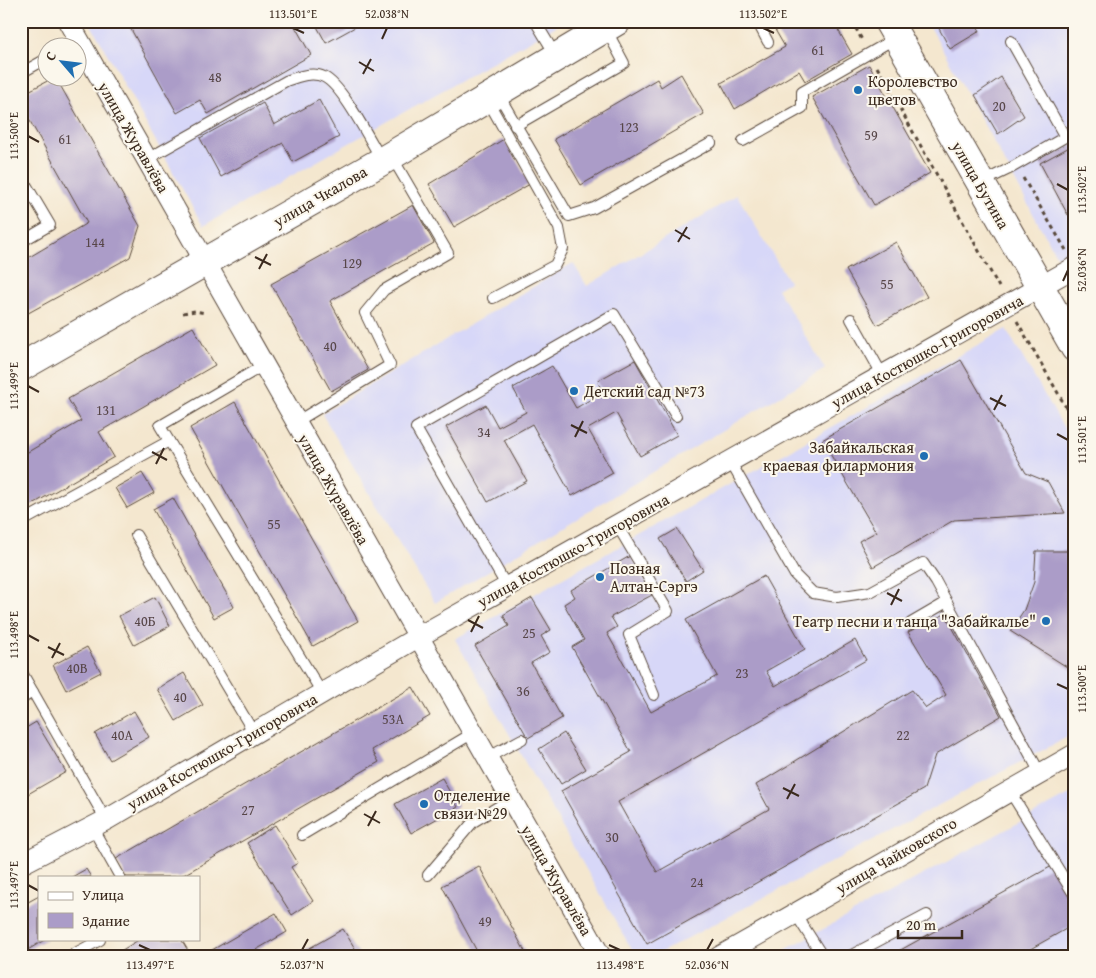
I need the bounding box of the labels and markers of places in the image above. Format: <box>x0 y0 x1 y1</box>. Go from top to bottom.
place label: Королевство цветов <box>868 69 958 111</box>
marker: Королевство цветов <box>852 84 864 96</box>
place label: Детский сад №73 <box>583 379 705 403</box>
marker: Детский сад №73 <box>568 385 580 397</box>
place label: Забайкальская краевая филармония <box>763 435 914 477</box>
marker: Забайкальская краевая филармония <box>918 450 930 462</box>
place label: Позная Алтан-Сэргэ <box>610 556 698 598</box>
marker: Позная Алтан-Сэргэ <box>594 571 606 583</box>
place label: Театр песни и танца "Забайкалье" <box>793 609 1036 633</box>
marker: Театр песни и танца "Забайкалье" <box>1040 615 1052 627</box>
place label: Отделение связи №29 <box>434 783 510 825</box>
marker: Отделение связи №29 <box>418 798 430 810</box>

